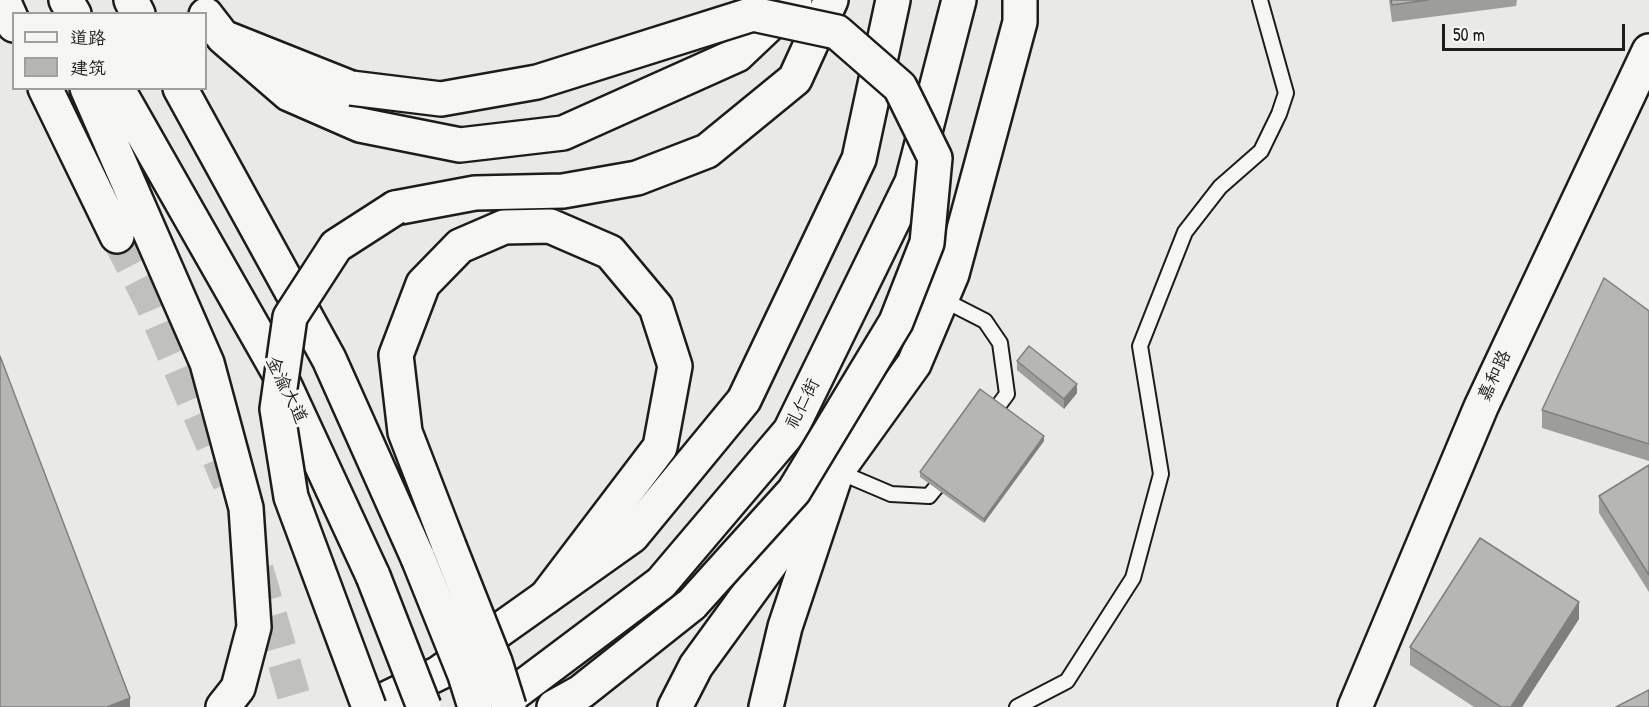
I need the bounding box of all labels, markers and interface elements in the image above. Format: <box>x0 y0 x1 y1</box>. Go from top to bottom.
legend <box>12 12 207 90</box>
scale bar <box>1445 12 1628 50</box>
text: 50 m <box>1453 22 1485 47</box>
text: 道路 <box>70 25 106 50</box>
text: 建筑 <box>70 55 106 80</box>
street label: 嘉和路 <box>1474 347 1516 405</box>
street label: 金渝大道 <box>261 353 311 427</box>
street label: 礼仁街 <box>781 375 825 433</box>

